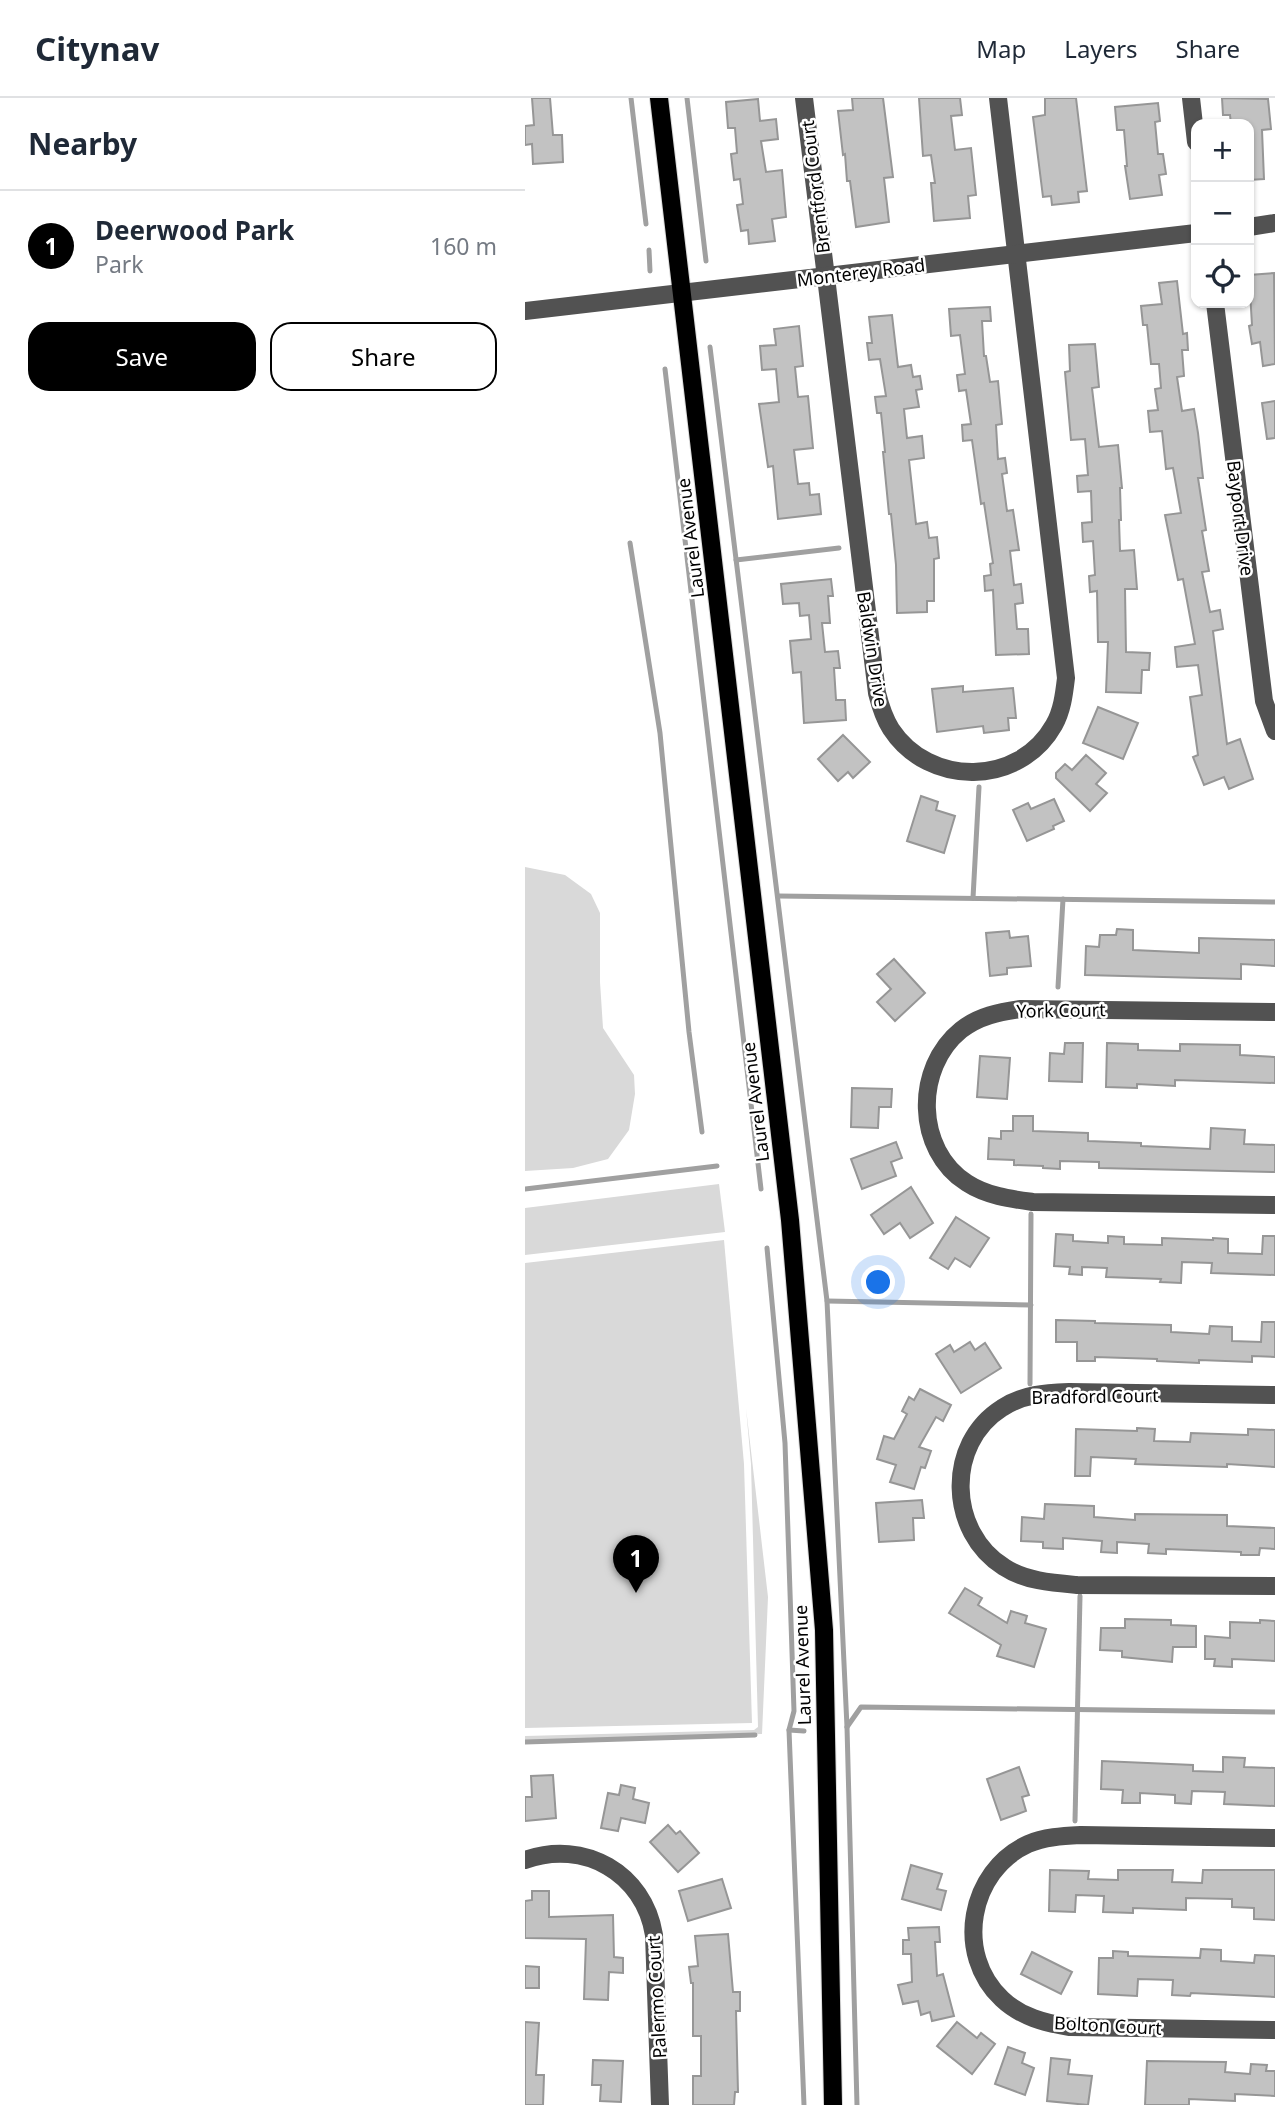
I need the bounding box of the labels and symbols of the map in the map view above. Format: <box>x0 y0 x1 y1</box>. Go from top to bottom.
street label: Brentford Court <box>795 119 835 255</box>
street label: Monterey Road <box>796 252 926 292</box>
street label: Bayport Drive <box>1222 459 1260 577</box>
street label: Laurel Avenue <box>671 477 709 599</box>
street label: Baldwin Drive <box>852 590 894 708</box>
street label: York Court <box>1016 997 1106 1023</box>
street label: Laurel Avenue <box>736 1041 774 1163</box>
your location <box>861 1265 895 1299</box>
street label: Bradford Court <box>1031 1383 1159 1409</box>
pin: 1 <box>613 1535 659 1593</box>
street label: Laurel Avenue <box>788 1604 816 1726</box>
street label: Palermo Court <box>641 1934 671 2059</box>
street label: Bolton Court <box>1054 2010 1163 2040</box>

